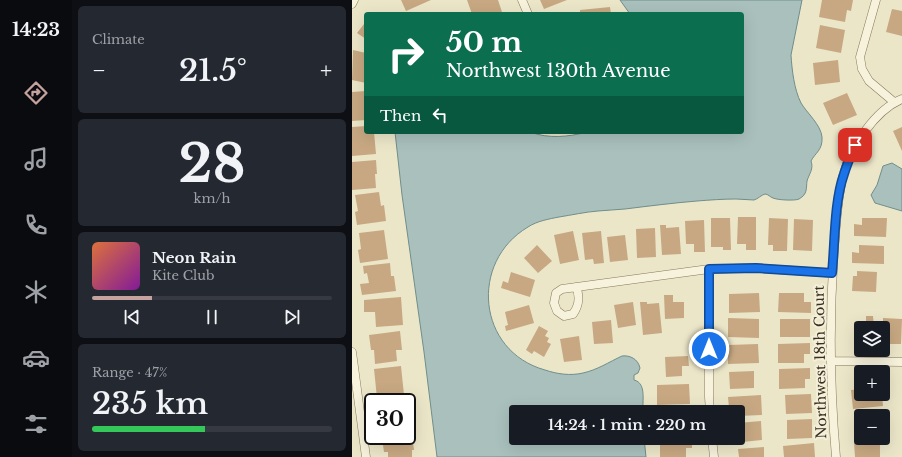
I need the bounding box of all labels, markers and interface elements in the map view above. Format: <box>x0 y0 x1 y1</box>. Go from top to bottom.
text: 14:23 <box>12 19 60 41</box>
text: 50 m <box>446 25 522 60</box>
icon: right <box>380 28 432 80</box>
text: Climate <box>92 31 145 48</box>
text: 21.5° <box>179 52 247 89</box>
text: − <box>92 57 106 84</box>
text: + <box>320 57 332 84</box>
text: Northwest 130th Avenue <box>446 60 671 82</box>
icon: directions <box>22 79 50 107</box>
icon: left <box>429 104 451 126</box>
text: Then <box>380 106 421 125</box>
pin <box>838 128 872 162</box>
text: 28 <box>179 132 245 196</box>
icon: arrive <box>844 134 866 156</box>
icon: music <box>22 145 50 173</box>
text: km/h <box>194 190 230 207</box>
icon: phone <box>22 211 50 239</box>
text: Neon Rain <box>152 248 236 267</box>
text: Kite Club <box>152 267 215 284</box>
icon: climate <box>22 278 50 306</box>
street label: Northwest 18th Court <box>810 284 830 439</box>
icon: previous <box>121 306 143 328</box>
icon: pause <box>201 306 223 328</box>
icon: next <box>281 306 303 328</box>
map controls <box>854 321 890 445</box>
button: layers <box>854 321 890 357</box>
position arrow <box>688 328 730 370</box>
icon: car <box>22 344 50 372</box>
text: Range · 47% <box>92 364 168 381</box>
button: + <box>854 365 890 401</box>
text: 235 km <box>92 385 208 422</box>
speed limit sign: 30 <box>364 393 416 445</box>
button: − <box>854 409 890 445</box>
icon: filters <box>22 410 50 438</box>
text: 14:24 · 1 min · 220 m <box>548 415 706 434</box>

